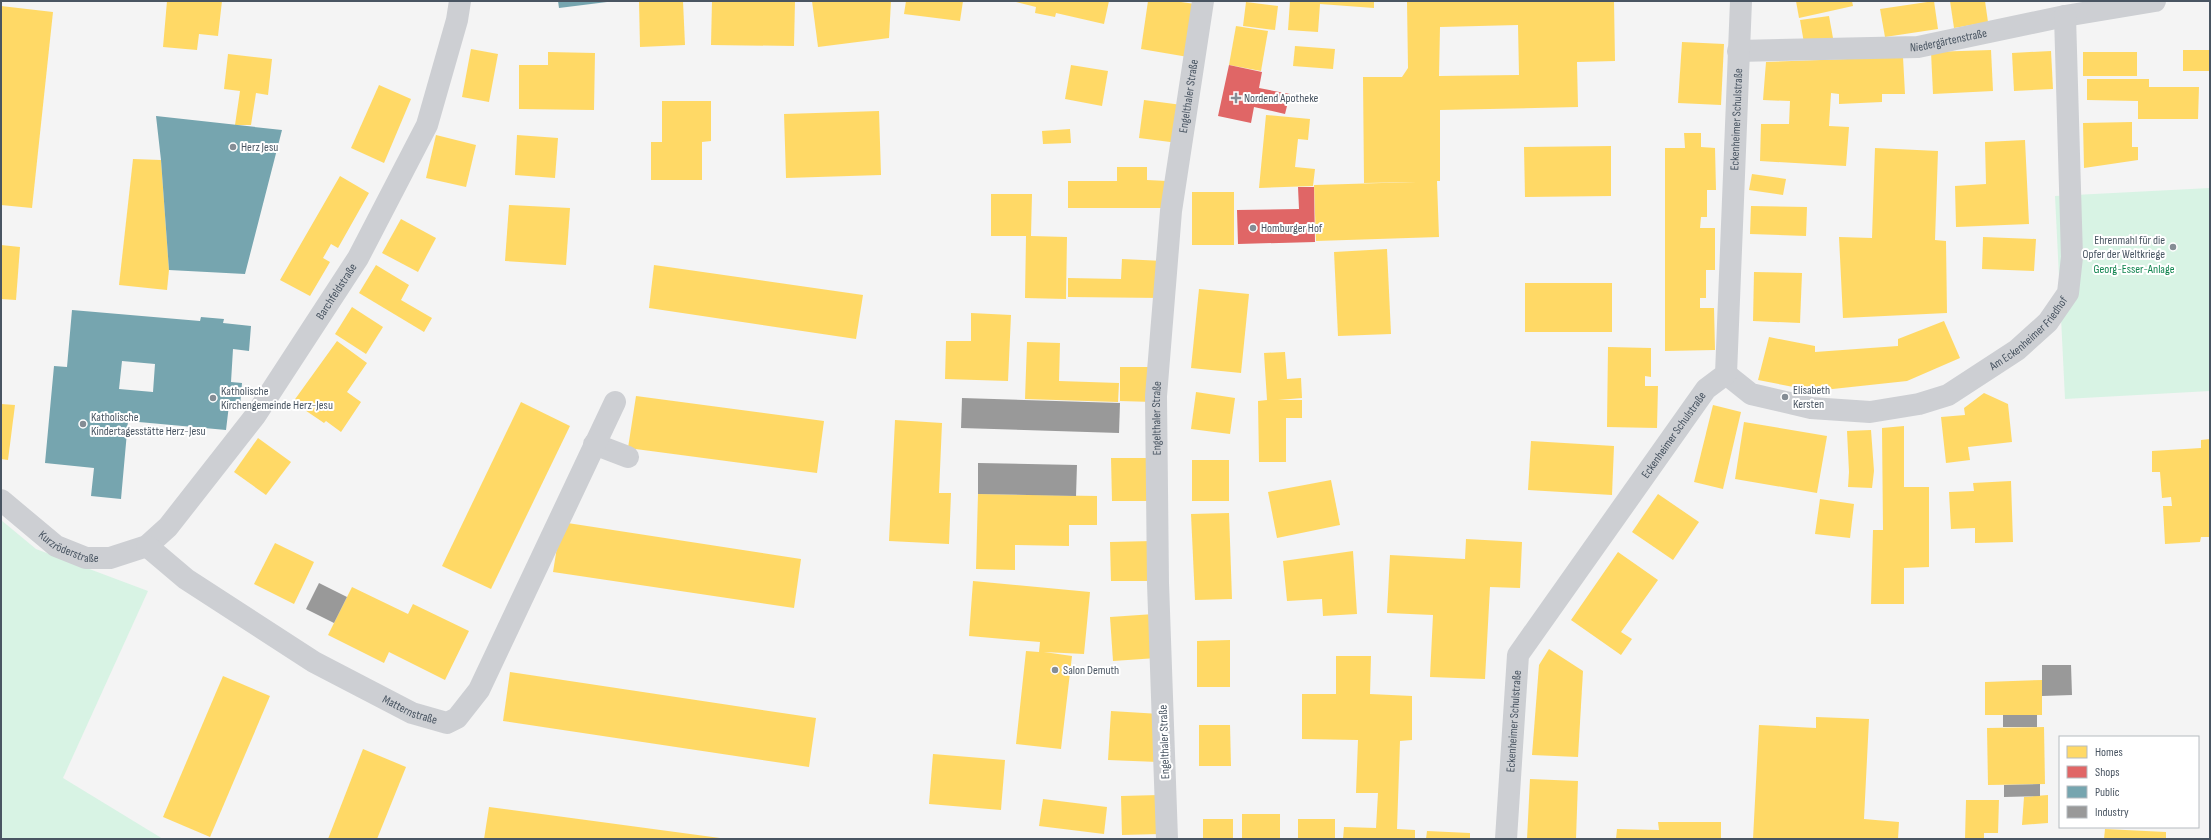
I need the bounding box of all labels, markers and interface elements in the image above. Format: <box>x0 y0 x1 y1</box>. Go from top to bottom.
street label: Niedergärtenstraße <box>1910 26 1988 55</box>
street label: Engelthaler Straße <box>1176 58 1202 134</box>
street label: Eckenheimer Schulstraße <box>1727 68 1746 171</box>
place label: Nordend Apotheke <box>1244 91 1319 106</box>
marker: Nordend Apotheke <box>1231 93 1241 103</box>
place label: Herz Jesu <box>241 140 278 155</box>
marker: Herz Jesu <box>228 142 238 152</box>
place label: Homburger Hof <box>1261 221 1323 236</box>
marker: Homburger Hof <box>1248 223 1258 233</box>
place label: Ehrenmahl für die Opfer der Weltkriege <box>2083 233 2165 262</box>
marker: Ehrenmahl für die Opfer der Weltkriege <box>2168 242 2178 252</box>
street label: Barchfeldstraße <box>313 261 361 323</box>
park label: Georg-Esser-Anlage <box>2093 262 2175 277</box>
street label: Am Eckenheimer Friedhof <box>1986 293 2072 374</box>
street label: Engelthaler Straße <box>1149 380 1165 455</box>
place label: Elisabeth Kersten <box>1793 383 1830 412</box>
place label: Katholische Kirchengemeinde Herz-Jesu <box>221 384 333 413</box>
street label: Eckenheimer Schulstraße <box>1638 389 1710 481</box>
marker: Elisabeth Kersten <box>1780 392 1790 402</box>
marker: Katholische Kirchengemeinde Herz-Jesu <box>208 393 218 403</box>
place label: Katholische Kindertagesstätte Herz-Jesu <box>91 410 206 439</box>
marker: Katholische Kindertagesstätte Herz-Jesu <box>78 419 88 429</box>
street label: Kurzröderstraße <box>35 528 99 566</box>
place label: Salon Demuth <box>1063 663 1119 678</box>
marker: Salon Demuth <box>1050 665 1060 675</box>
street label: Eckenheimer Schulstraße <box>1503 670 1525 773</box>
street label: Matternstraße <box>380 692 439 728</box>
street label: Engelthaler Straße <box>1156 704 1173 779</box>
legend <box>2059 736 2199 828</box>
text: Homes <box>2095 745 2123 760</box>
text: Shops <box>2095 765 2120 780</box>
text: Public <box>2095 785 2120 800</box>
text: Industry <box>2095 805 2129 820</box>

